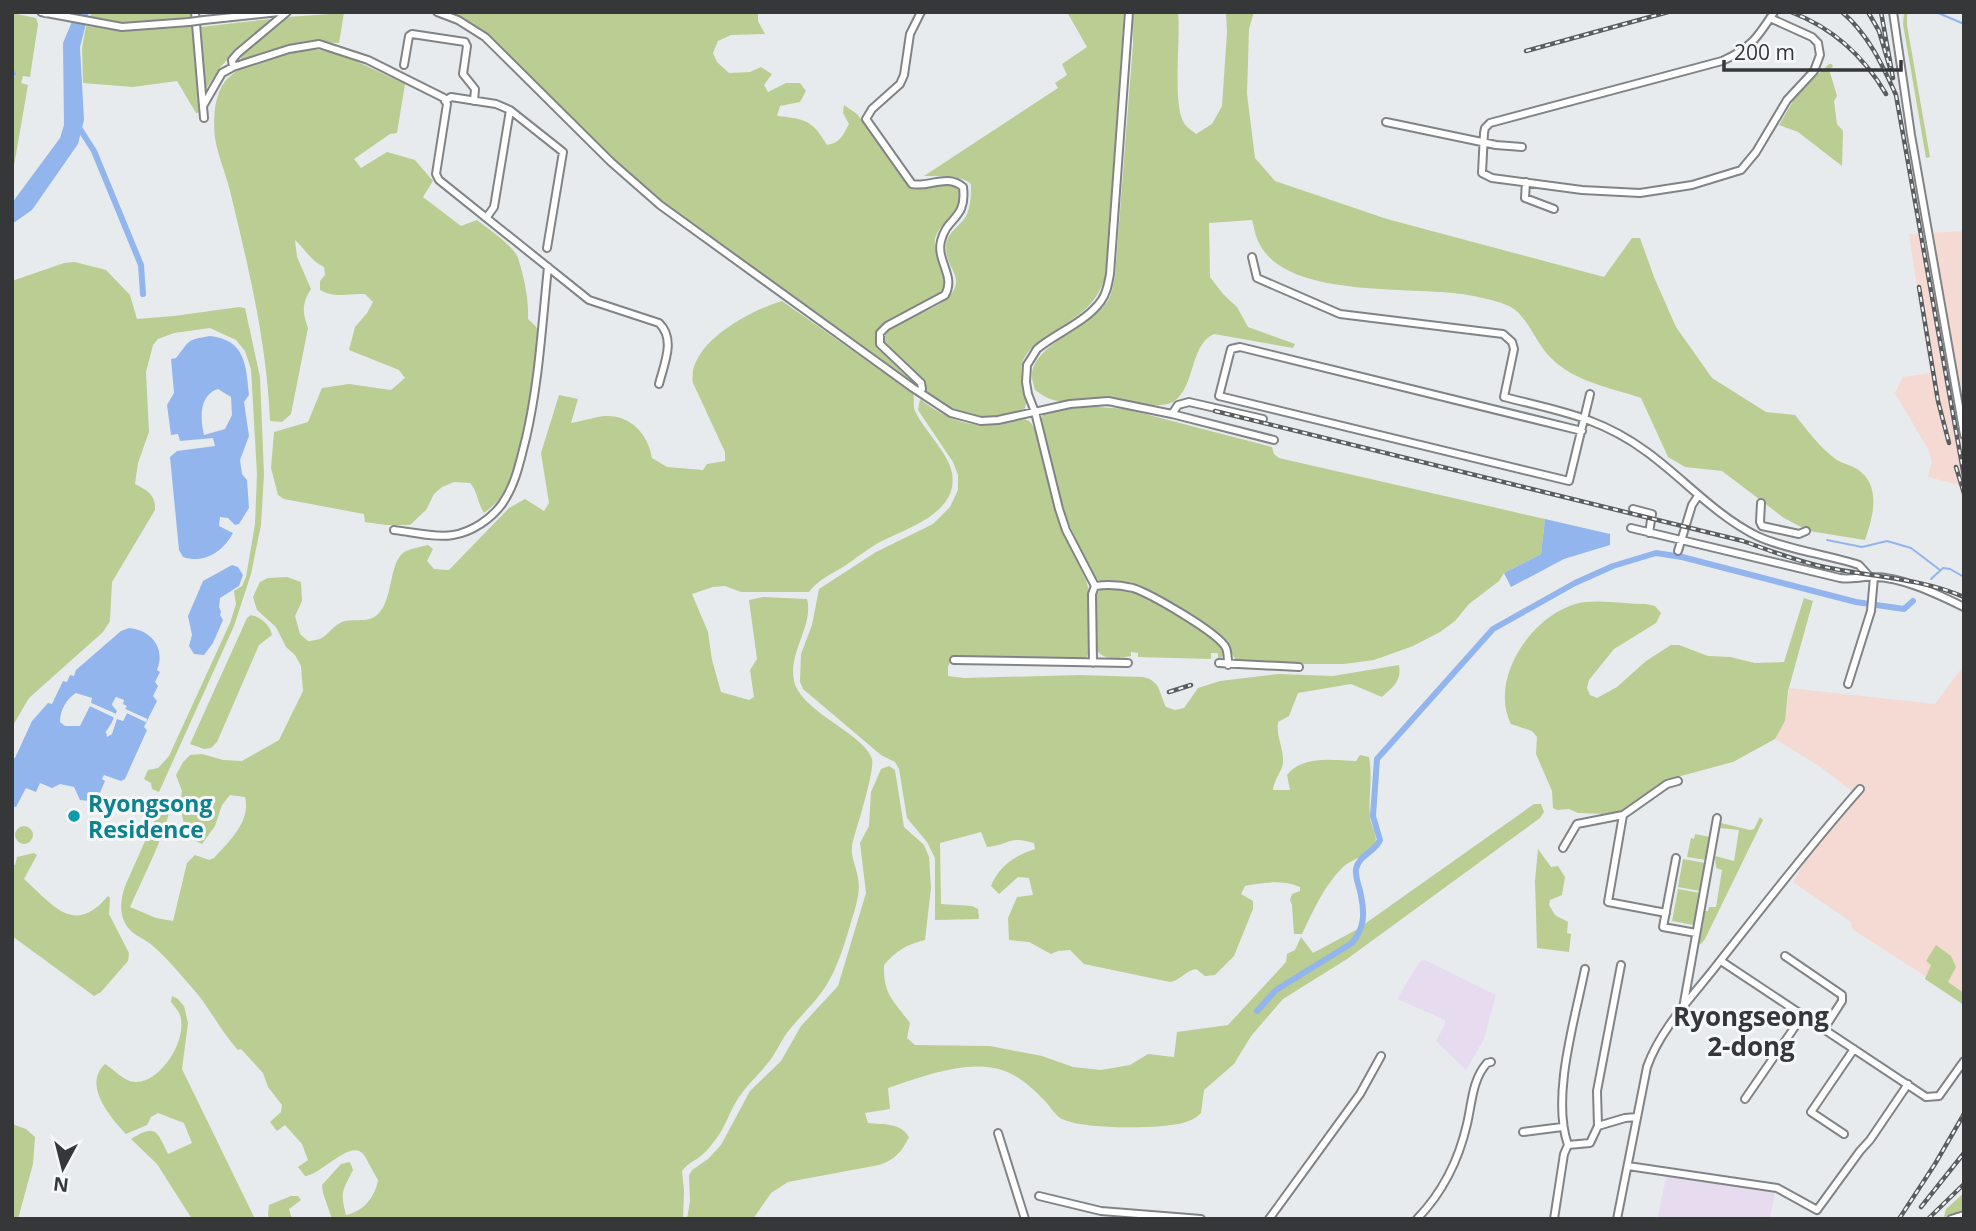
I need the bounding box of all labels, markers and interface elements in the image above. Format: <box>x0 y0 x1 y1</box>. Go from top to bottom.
scale bar <box>1724 28 1901 72</box>
text: 200 m <box>1734 38 1795 66</box>
place label: Ryongsong Residence <box>88 787 212 845</box>
marker: Ryongsong Residence <box>66 808 82 824</box>
district label: Ryongseong 2-dong <box>1673 998 1829 1064</box>
north arrow <box>28 1133 98 1203</box>
text: N <box>52 1171 70 1199</box>

